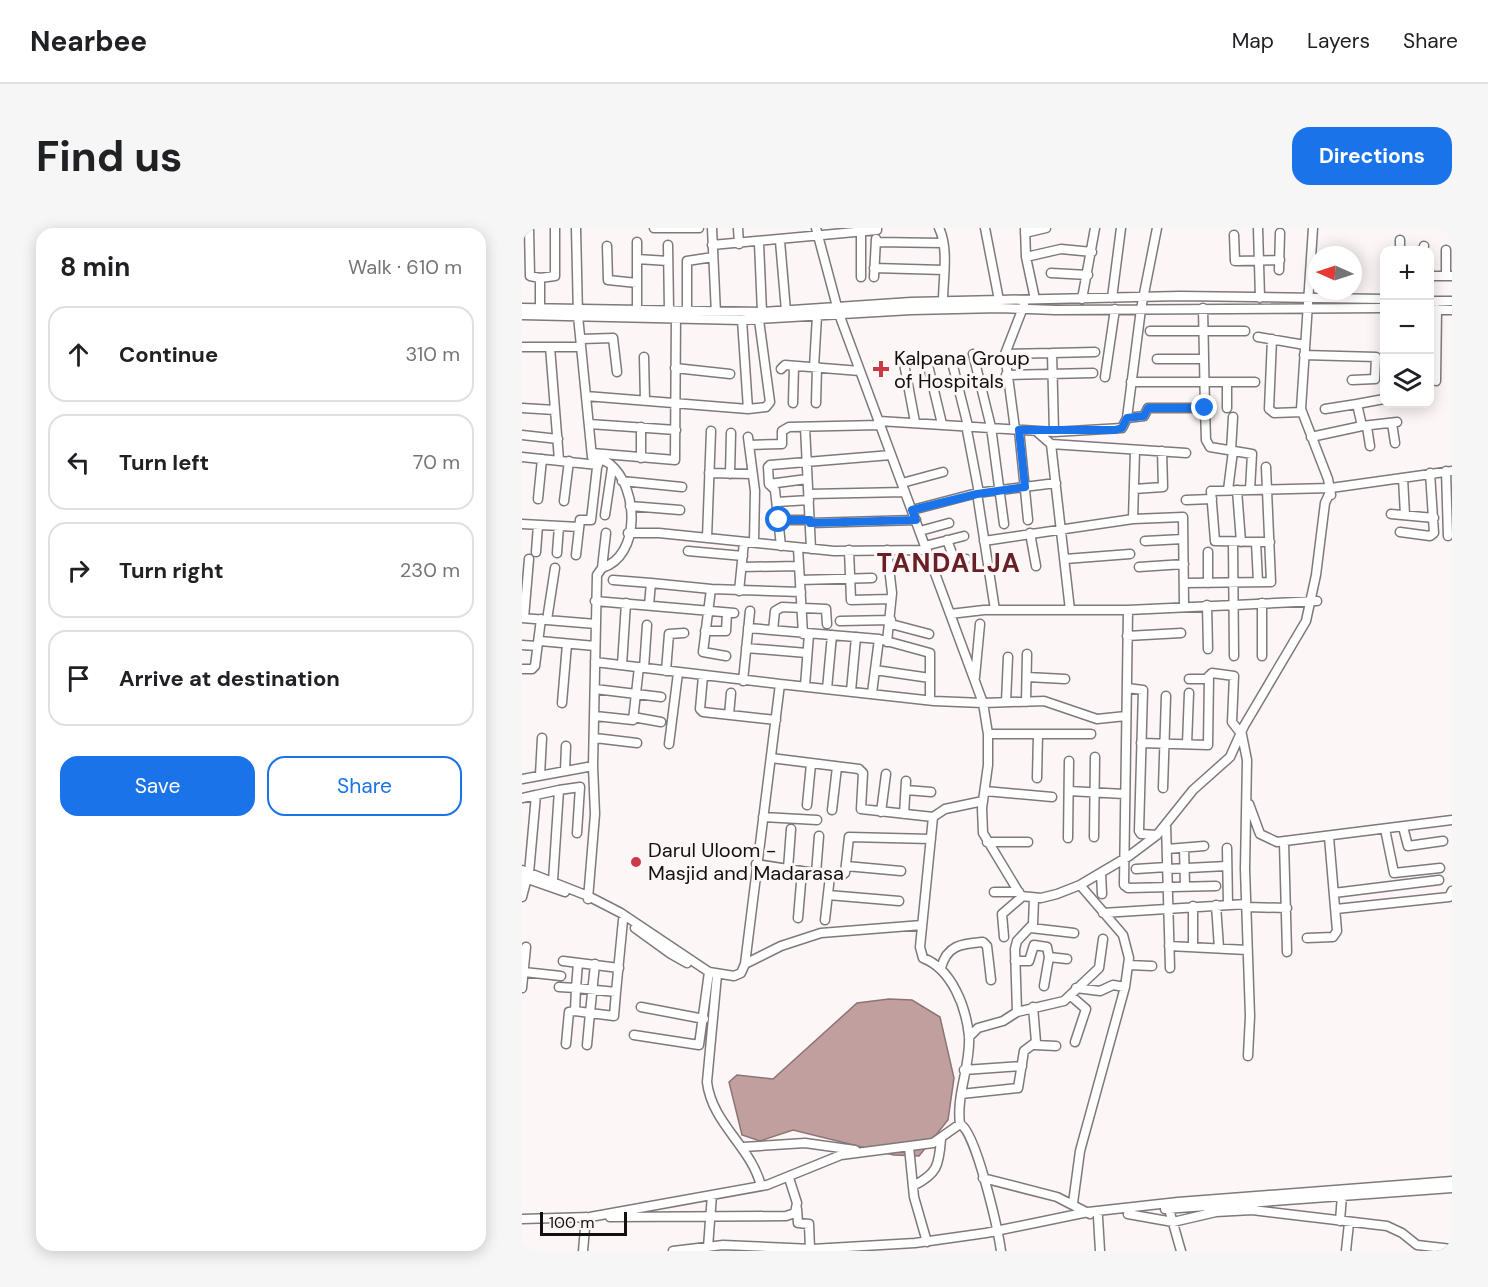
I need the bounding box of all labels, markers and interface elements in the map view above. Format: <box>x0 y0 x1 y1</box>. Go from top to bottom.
text: Nearbee <box>30 23 147 60</box>
text: Map <box>1232 27 1274 55</box>
text: Layers <box>1307 27 1370 55</box>
text: Share <box>1403 27 1458 55</box>
button: Directions <box>1292 127 1452 185</box>
text: Find us <box>36 129 182 184</box>
north arrow <box>1308 246 1362 300</box>
map controls <box>1380 246 1434 408</box>
button: + <box>1380 246 1434 300</box>
text: 8 min <box>60 250 130 284</box>
text: Walk · 610 m <box>348 254 462 280</box>
button: − <box>1380 300 1434 354</box>
icon: ahead <box>62 338 95 371</box>
text: Continue <box>119 340 218 369</box>
text: 310 m <box>405 341 460 367</box>
place label: Kalpana Group of Hospitals <box>894 345 1030 394</box>
button: layers <box>1380 354 1434 408</box>
marker: Kalpana Group of Hospitals <box>872 360 890 378</box>
route end <box>1191 394 1217 420</box>
icon: left <box>62 446 95 479</box>
text: Turn left <box>119 448 209 477</box>
text: 70 m <box>413 449 460 475</box>
route start <box>765 506 791 532</box>
district label: TANDALJA <box>877 546 1021 580</box>
icon: right <box>62 554 95 587</box>
text: Turn right <box>119 556 224 585</box>
text: 230 m <box>400 557 460 583</box>
icon: arrive <box>62 662 95 695</box>
text: Arrive at destination <box>119 664 340 693</box>
button: Save <box>60 756 255 816</box>
button: Share <box>267 756 462 816</box>
place label: Darul Uloom - Masjid and Madarasa <box>648 837 844 886</box>
marker: Darul Uloom - Masjid and Madarasa <box>629 855 643 869</box>
scale bar <box>540 1209 627 1236</box>
text: 100 m <box>549 1212 594 1233</box>

